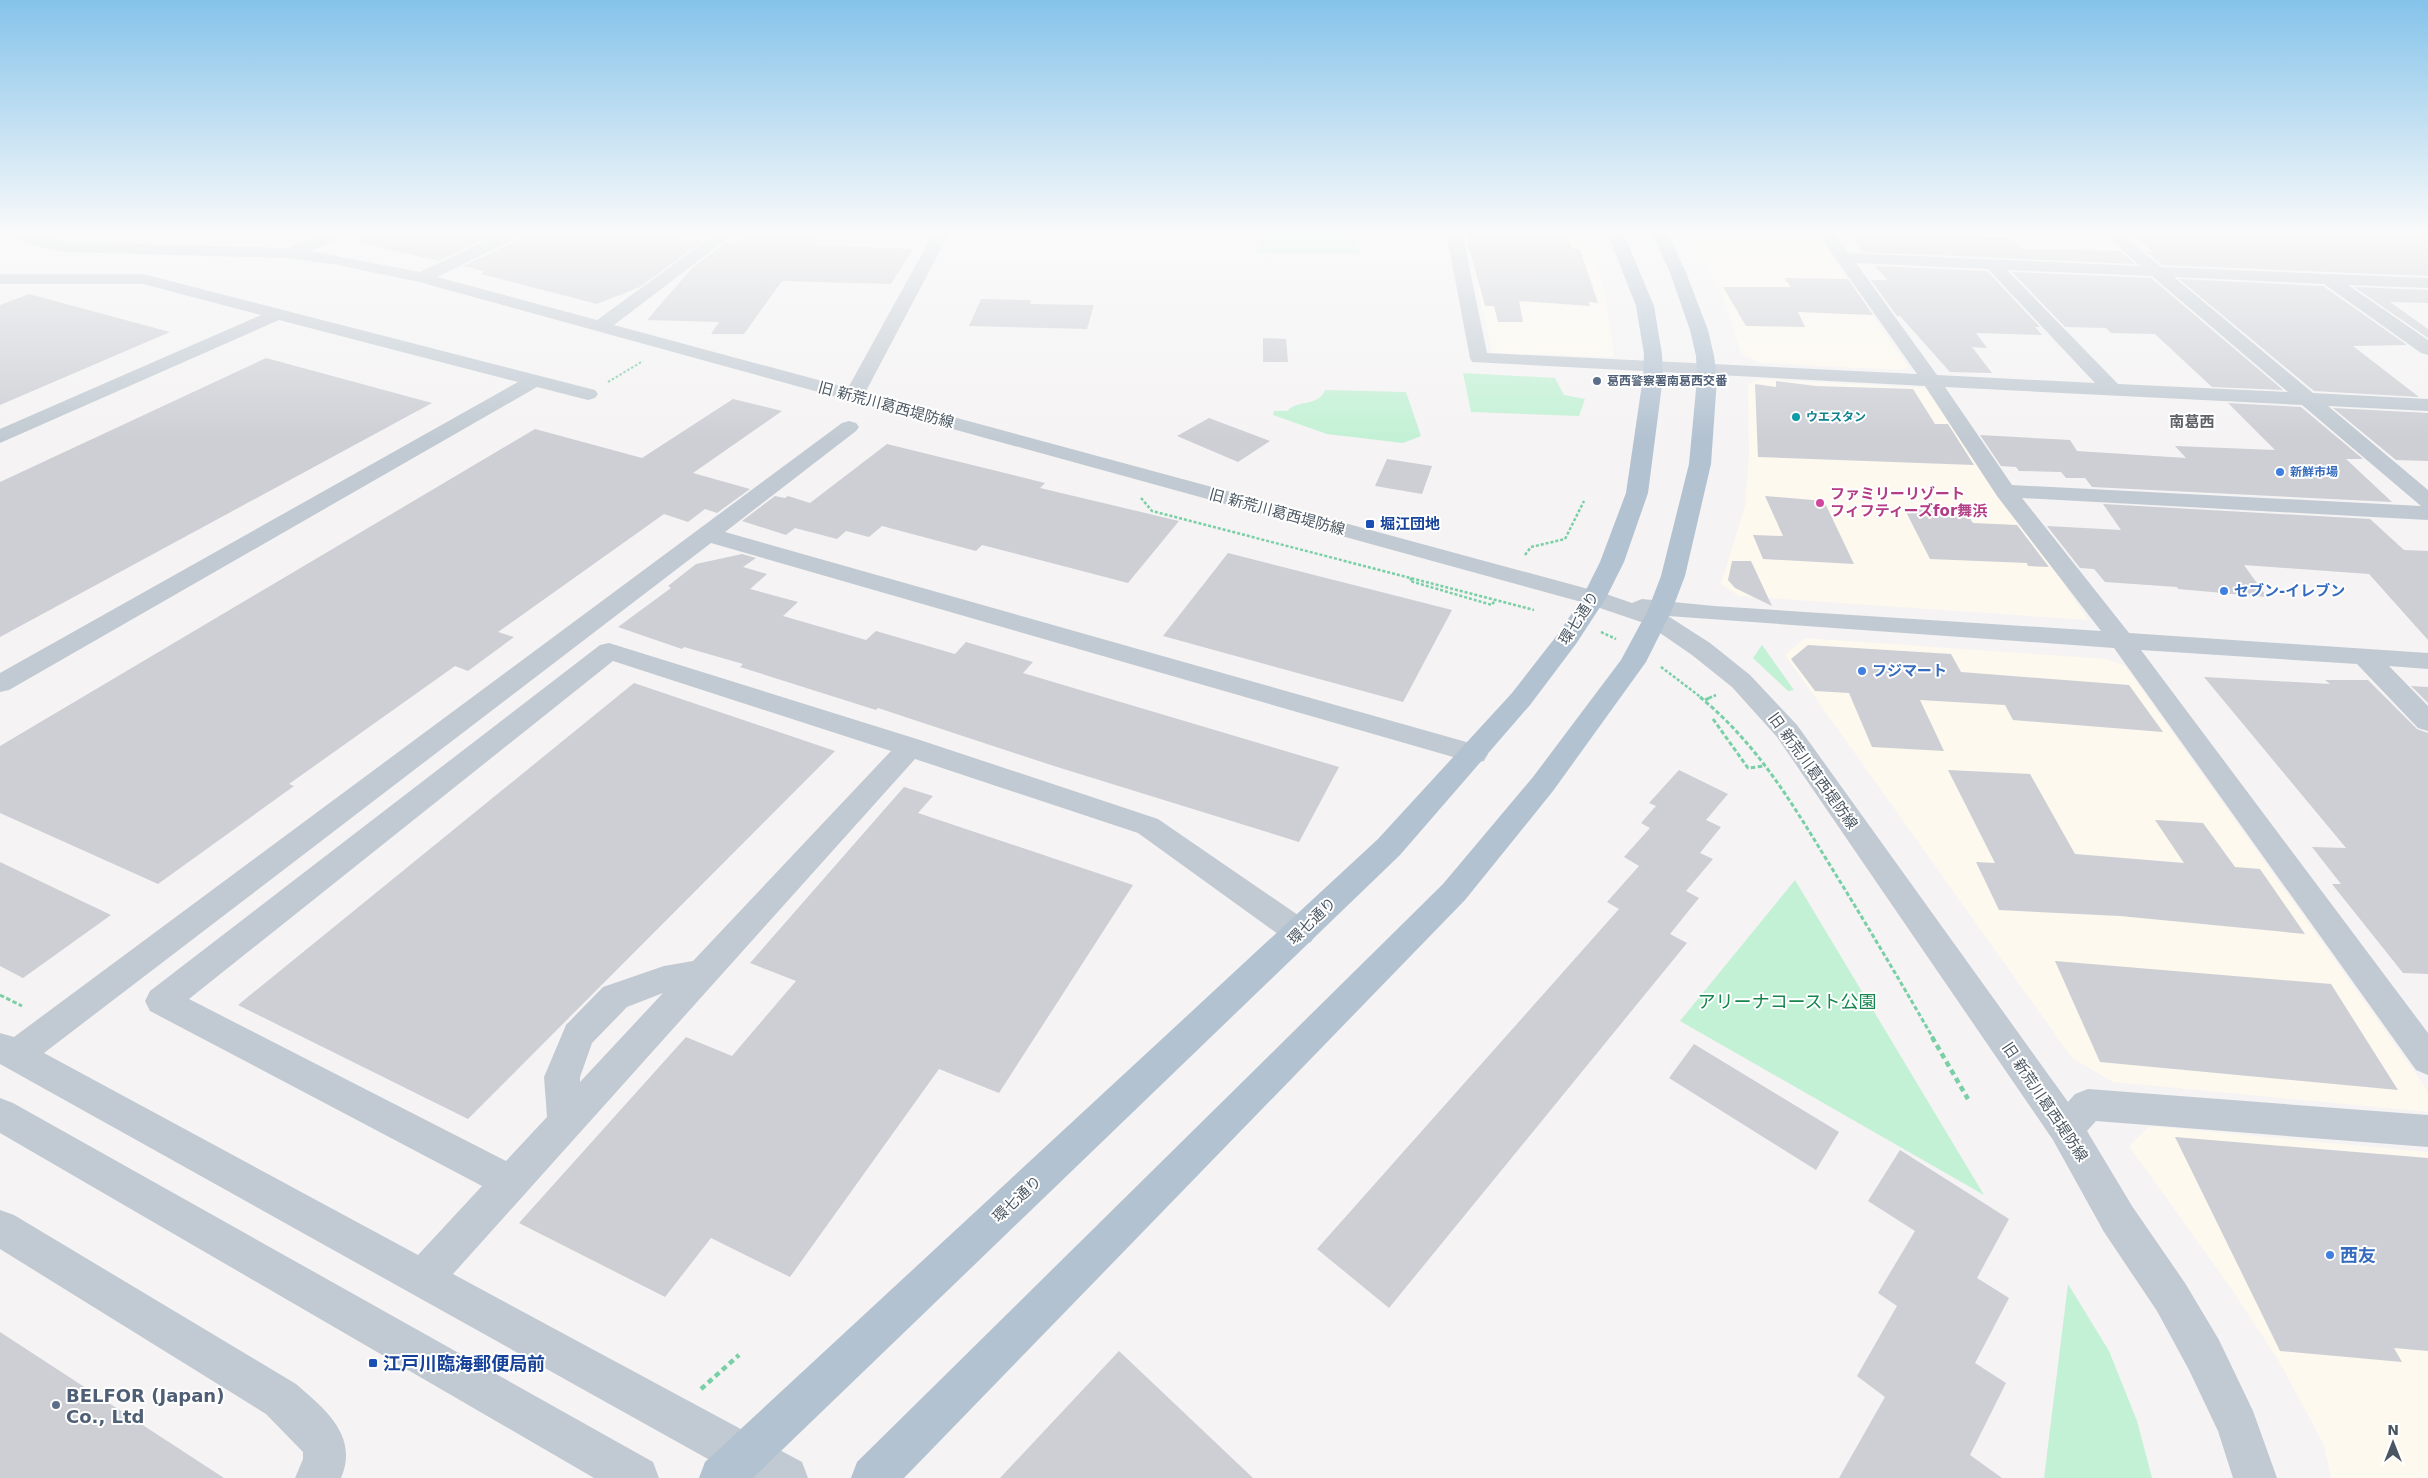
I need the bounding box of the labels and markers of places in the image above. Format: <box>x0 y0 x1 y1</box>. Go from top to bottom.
place label: 葛西警察署南葛西交番 <box>1607 374 1728 388</box>
marker: 葛西警察署南葛西交番 <box>1591 375 1603 387</box>
place label: ウエスタン <box>1806 410 1866 424</box>
marker: ウエスタン <box>1790 411 1802 423</box>
place label: 新鮮市場 <box>2290 465 2338 479</box>
marker: 新鮮市場 <box>2274 466 2286 478</box>
place label: ファミリーリゾート フィフティーズfor舞浜 <box>1830 485 1988 520</box>
marker: ファミリーリゾート フィフティーズfor舞浜 <box>1814 497 1826 509</box>
place label: 堀江団地 <box>1380 515 1440 533</box>
marker: 堀江団地 <box>1364 518 1376 530</box>
place label: セブン-イレブン <box>2234 582 2345 600</box>
marker: セブン-イレブン <box>2218 585 2230 597</box>
place label: フジマート <box>1872 662 1947 680</box>
marker: フジマート <box>1856 665 1868 677</box>
place label: 西友 <box>2340 1245 2376 1266</box>
marker: 西友 <box>2324 1249 2336 1261</box>
place label: 江戸川臨海郵便局前 <box>383 1353 545 1374</box>
marker: 江戸川臨海郵便局前 <box>367 1357 379 1369</box>
place label: BELFOR (Japan) Co., Ltd <box>66 1385 224 1427</box>
marker: BELFOR (Japan) Co., Ltd <box>50 1399 62 1411</box>

